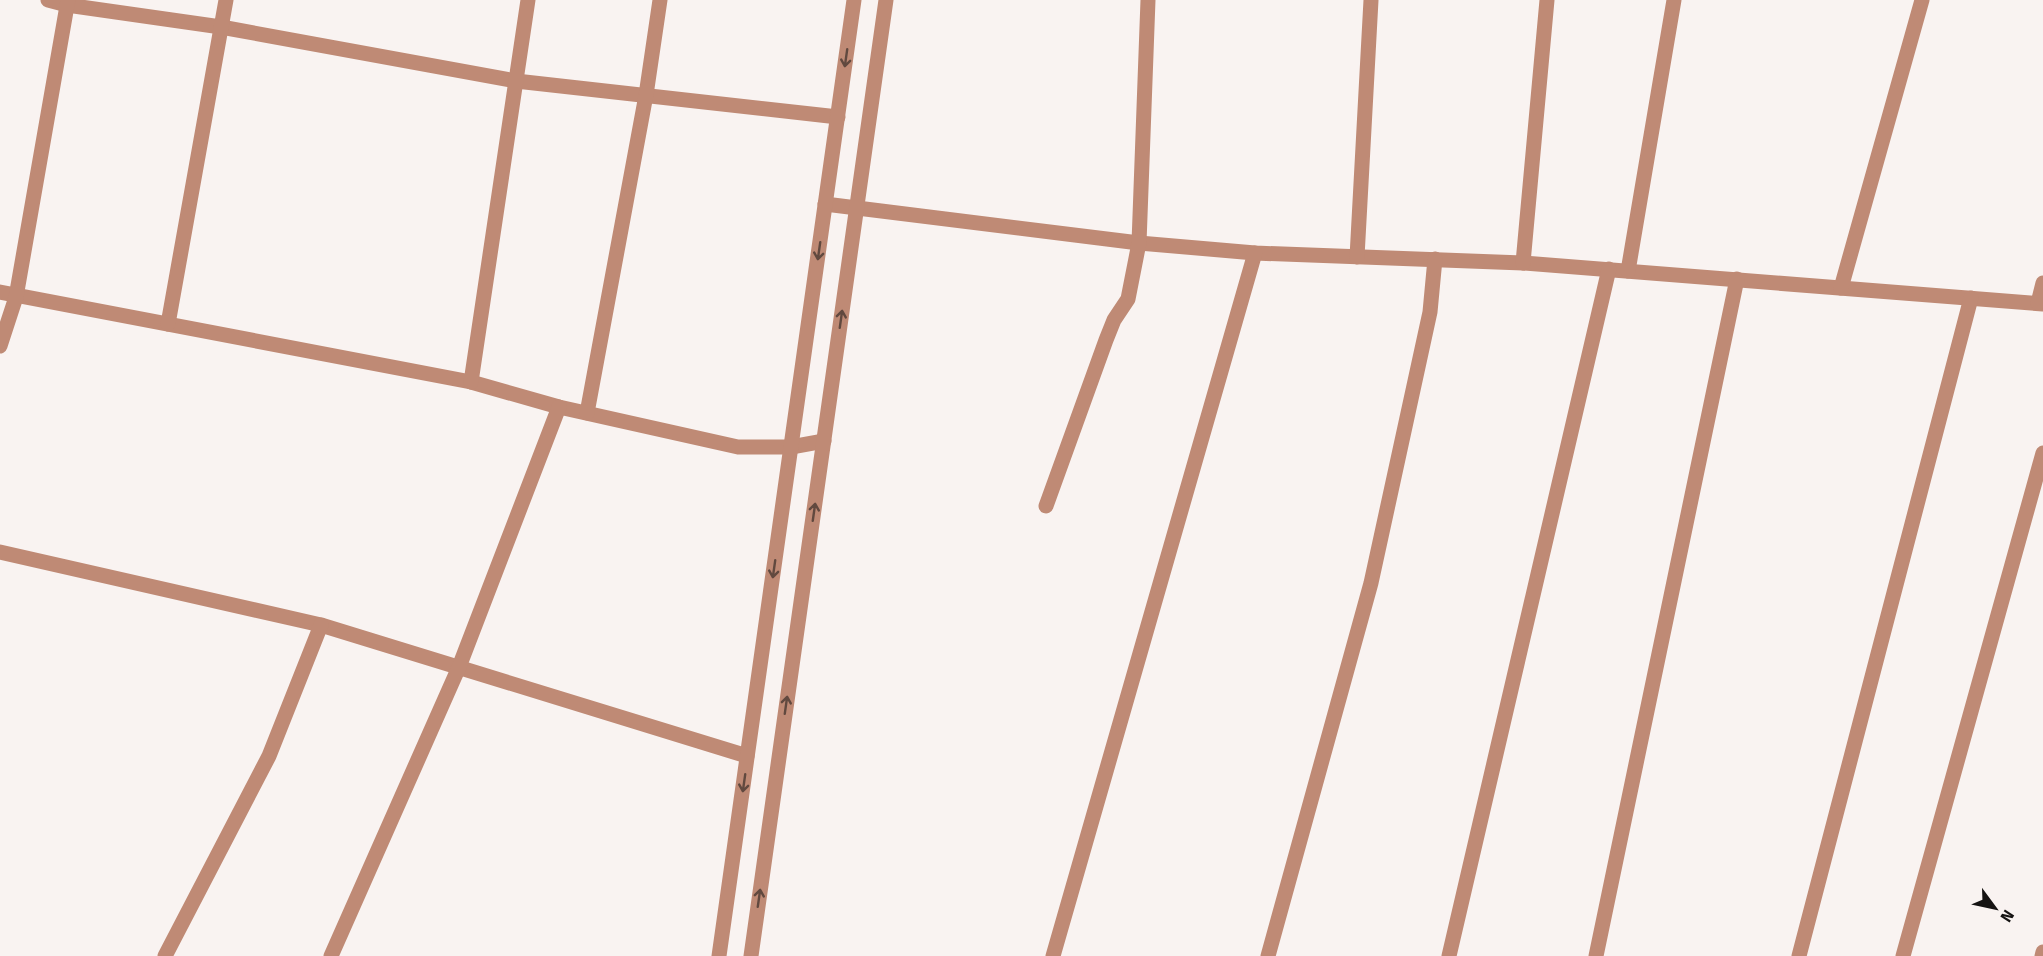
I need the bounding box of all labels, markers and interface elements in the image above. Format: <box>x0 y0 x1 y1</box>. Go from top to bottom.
one-way arrow <box>841 48 852 67</box>
one-way arrow <box>813 241 824 260</box>
one-way arrow <box>836 309 847 329</box>
one-way arrow <box>808 503 819 522</box>
one-way arrow <box>768 558 779 578</box>
one-way arrow <box>781 696 792 715</box>
one-way arrow <box>738 772 749 792</box>
north arrow <box>1965 878 2025 938</box>
one-way arrow <box>753 889 764 908</box>
text: N <box>1996 906 2018 926</box>

